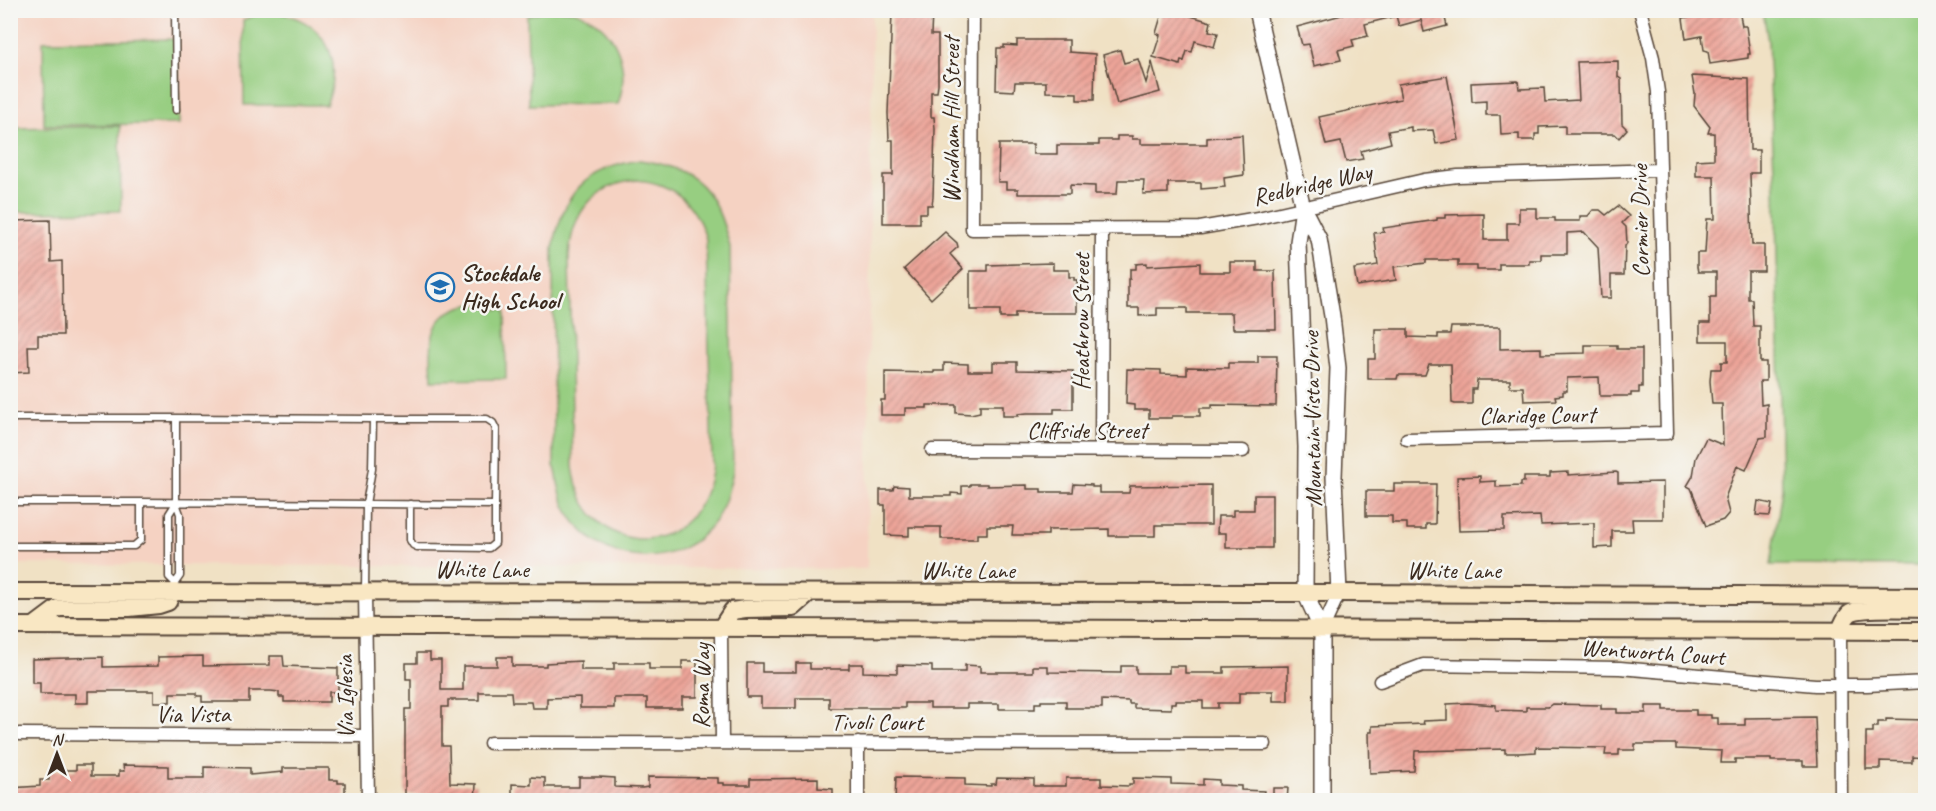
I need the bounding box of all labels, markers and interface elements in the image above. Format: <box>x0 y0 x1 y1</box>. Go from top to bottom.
street label: Windham Hill Street <box>936 34 966 203</box>
street label: Redbridge Way <box>1250 155 1376 212</box>
street label: Cormier Drive <box>1624 162 1656 278</box>
street label: Heathrow Street <box>1066 252 1096 390</box>
place label: Stockdale High School <box>461 258 564 316</box>
school or university icon: Stockdale High School <box>424 271 456 303</box>
street label: Mountain Vista Drive <box>1295 329 1329 507</box>
street label: Claridge Court <box>1479 399 1598 431</box>
street label: Cliffside Street <box>1027 415 1150 445</box>
street label: White Lane <box>435 554 531 584</box>
street label: White Lane <box>921 555 1017 585</box>
street label: White Lane <box>1407 555 1503 585</box>
street label: Wentworth Court <box>1580 632 1728 672</box>
street label: Roma Way <box>686 642 716 729</box>
street label: Via Iglesia <box>329 654 361 739</box>
street label: Via Vista <box>156 699 232 729</box>
street label: Tivoli Court <box>831 707 925 737</box>
north arrow <box>27 724 87 784</box>
text: N <box>52 730 65 750</box>

